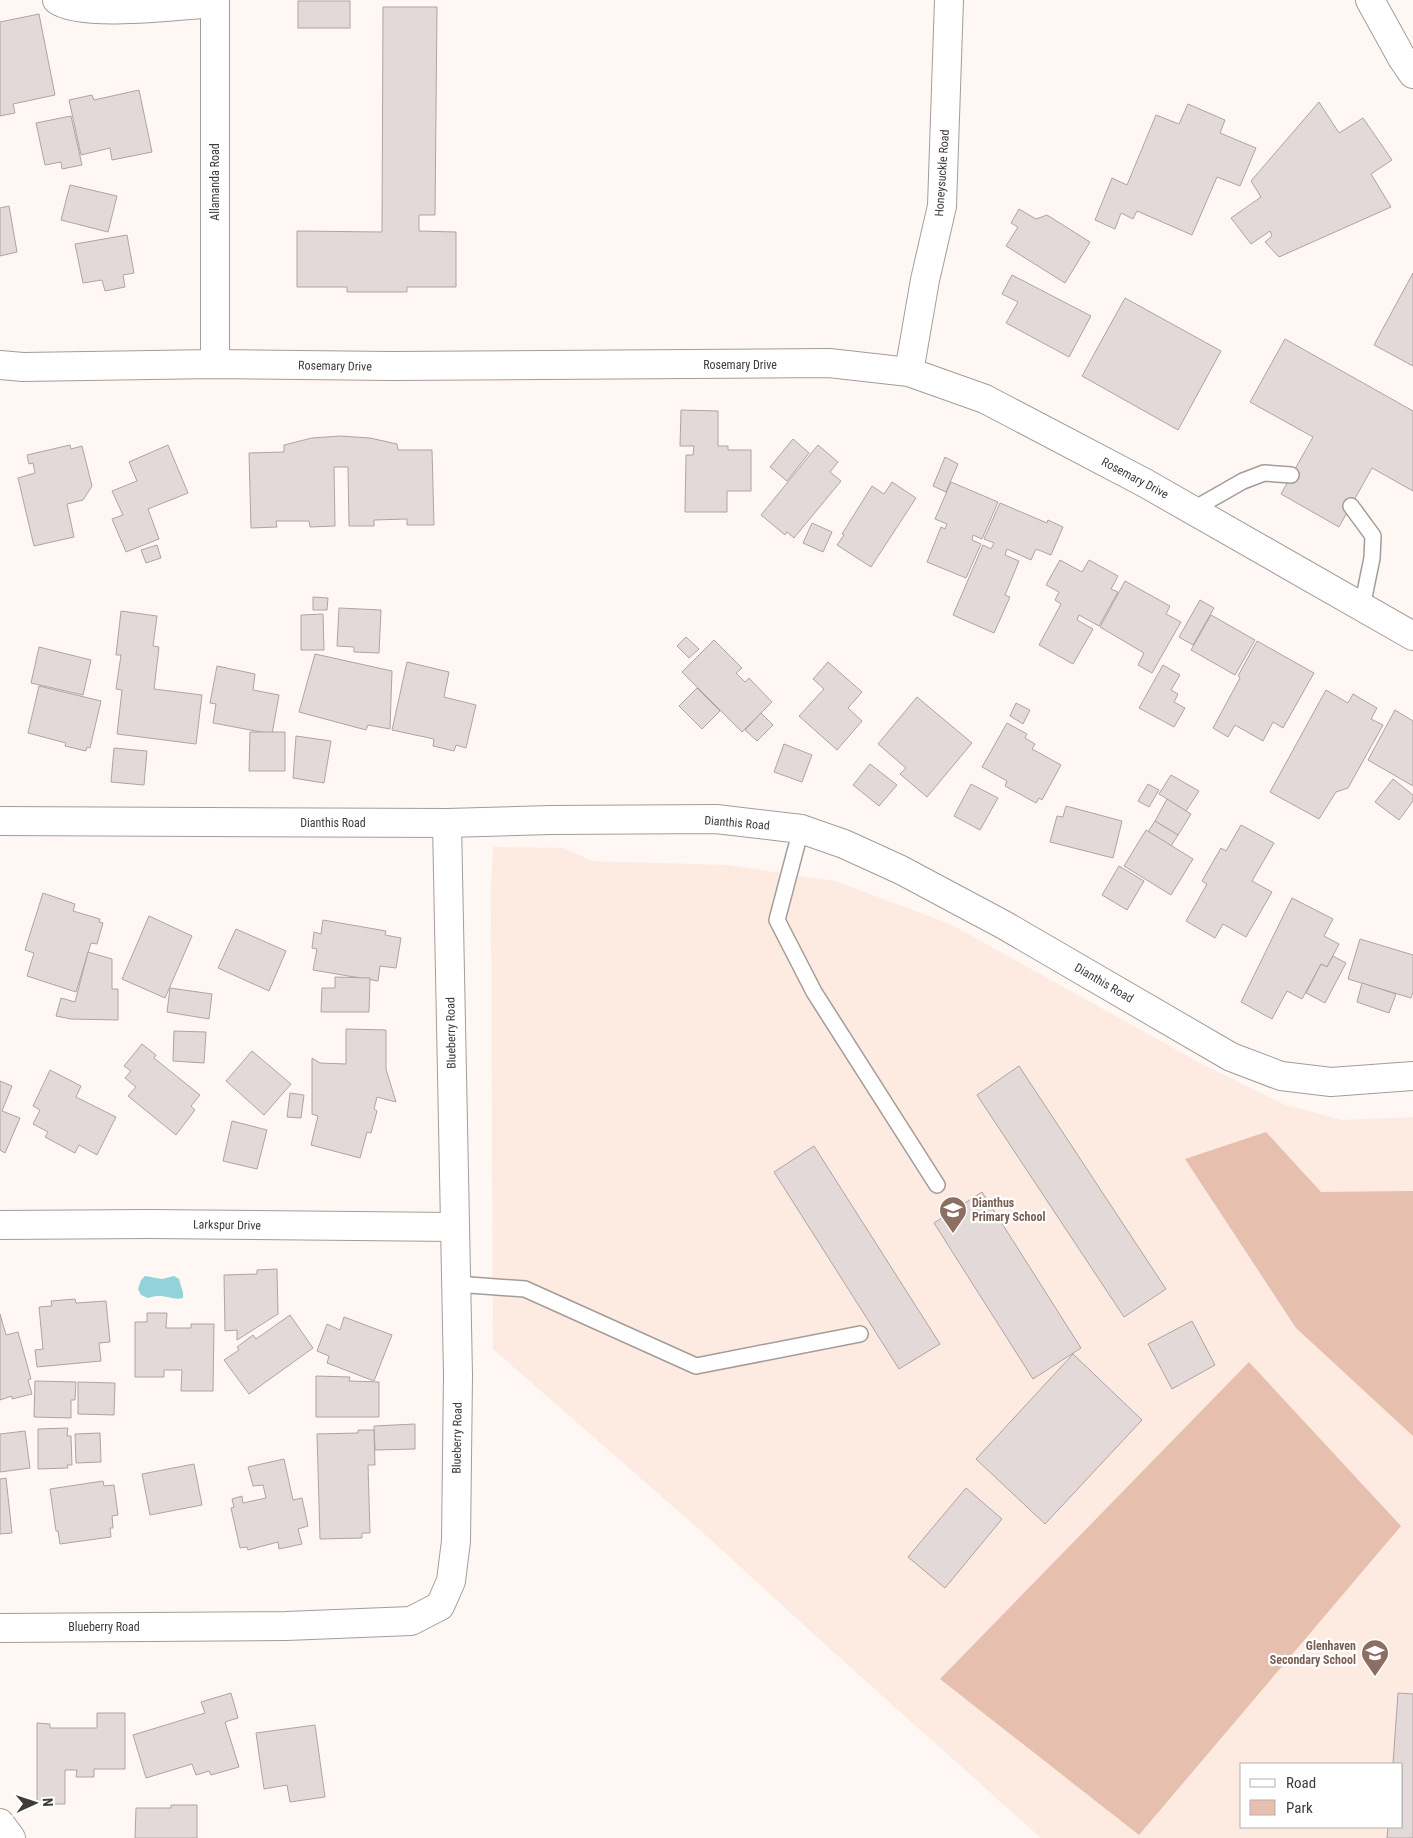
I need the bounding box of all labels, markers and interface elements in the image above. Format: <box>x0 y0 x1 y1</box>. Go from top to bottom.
street label: Honeysuckle Road <box>932 129 952 217</box>
street label: Allamanda Road <box>208 143 222 221</box>
street label: Rosemary Drive <box>298 358 372 374</box>
street label: Rosemary Drive <box>703 358 777 372</box>
street label: Rosemary Drive <box>1099 455 1171 502</box>
street label: Dianthis Road <box>704 813 770 833</box>
street label: Dianthis Road <box>300 816 366 830</box>
street label: Dianthis Road <box>1072 961 1136 1005</box>
street label: Blueberry Road <box>443 997 459 1069</box>
school or university icon: Dianthus Primary School <box>938 1195 968 1234</box>
place label: Dianthus Primary School <box>972 1196 1045 1224</box>
street label: Larkspur Drive <box>193 1217 262 1233</box>
street label: Blueberry Road <box>449 1402 465 1474</box>
street label: Blueberry Road <box>68 1620 140 1634</box>
school or university icon: Glenhaven Secondary School <box>1360 1638 1390 1677</box>
place label: Glenhaven Secondary School <box>1270 1639 1356 1667</box>
legend <box>1240 1763 1403 1828</box>
text: Road <box>1286 1774 1316 1792</box>
north arrow <box>10 1778 60 1828</box>
text: N <box>40 1798 56 1807</box>
text: Park <box>1286 1799 1313 1817</box>

